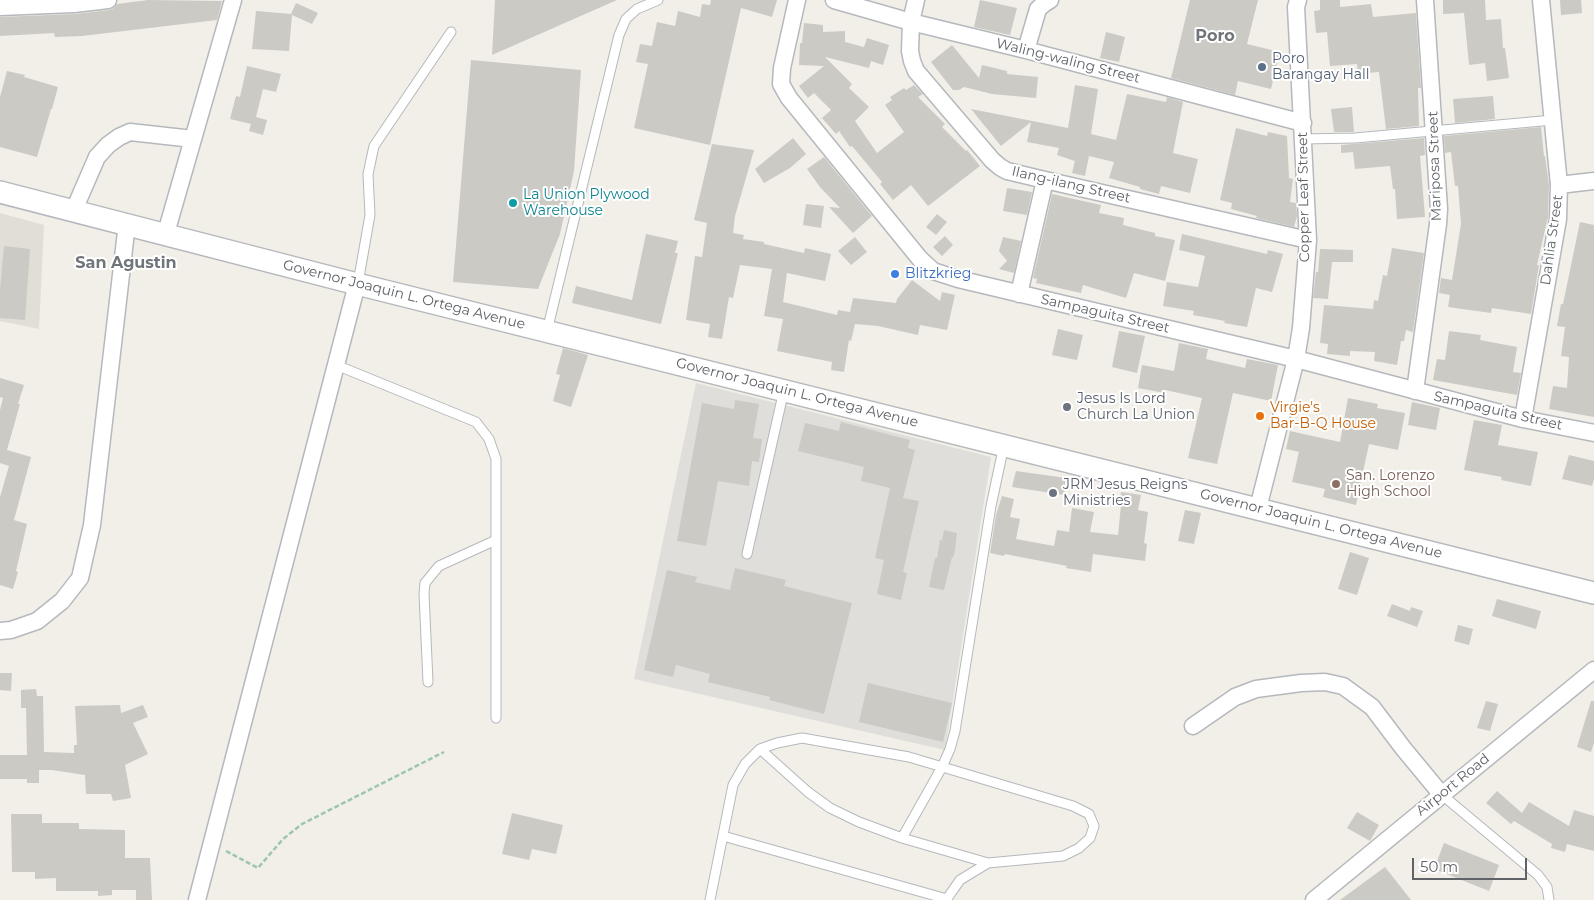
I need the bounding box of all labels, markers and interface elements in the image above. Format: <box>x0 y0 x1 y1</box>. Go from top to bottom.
district label: Poro <box>1195 26 1235 46</box>
street label: Waling-waling Street <box>994 35 1142 87</box>
place label: Poro Barangay Hall <box>1272 51 1370 84</box>
marker: Poro Barangay Hall <box>1256 61 1268 73</box>
street label: Mariposa Street <box>1425 111 1445 221</box>
street label: Copper Leaf Street <box>1294 132 1314 262</box>
street label: Ilang-ilang Street <box>1010 163 1132 207</box>
place label: La Union Plywood Warehouse <box>523 187 650 220</box>
street label: Dahlia Street <box>1537 194 1567 286</box>
marker: La Union Plywood Warehouse <box>507 197 519 209</box>
district label: San Agustin <box>75 253 177 273</box>
street label: Governor Joaquin L. Ortega Avenue <box>281 257 527 333</box>
place label: Blitzkrieg <box>905 266 971 282</box>
marker: Blitzkrieg <box>889 268 901 280</box>
street label: Sampaguita Street <box>1039 291 1171 337</box>
street label: Governor Joaquin L. Ortega Avenue <box>674 355 920 431</box>
street label: Sampaguita Street <box>1432 388 1564 434</box>
place label: Jesus Is Lord Church La Union <box>1077 391 1195 424</box>
place label: Virgie's Bar-B-Q House <box>1270 400 1376 432</box>
marker: Jesus Is Lord Church La Union <box>1061 401 1073 413</box>
marker: Virgie's Bar-B-Q House <box>1254 410 1266 422</box>
place label: San. Lorenzo High School <box>1346 468 1435 501</box>
place label: JRM Jesus Reigns Ministries <box>1063 477 1188 510</box>
marker: San. Lorenzo High School <box>1330 478 1342 490</box>
street label: Governor Joaquin L. Ortega Avenue <box>1198 486 1444 562</box>
marker: JRM Jesus Reigns Ministries <box>1047 487 1059 499</box>
street label: Airport Road <box>1413 750 1493 820</box>
scale bar <box>1414 848 1529 880</box>
text: 50 m <box>1420 857 1458 876</box>

